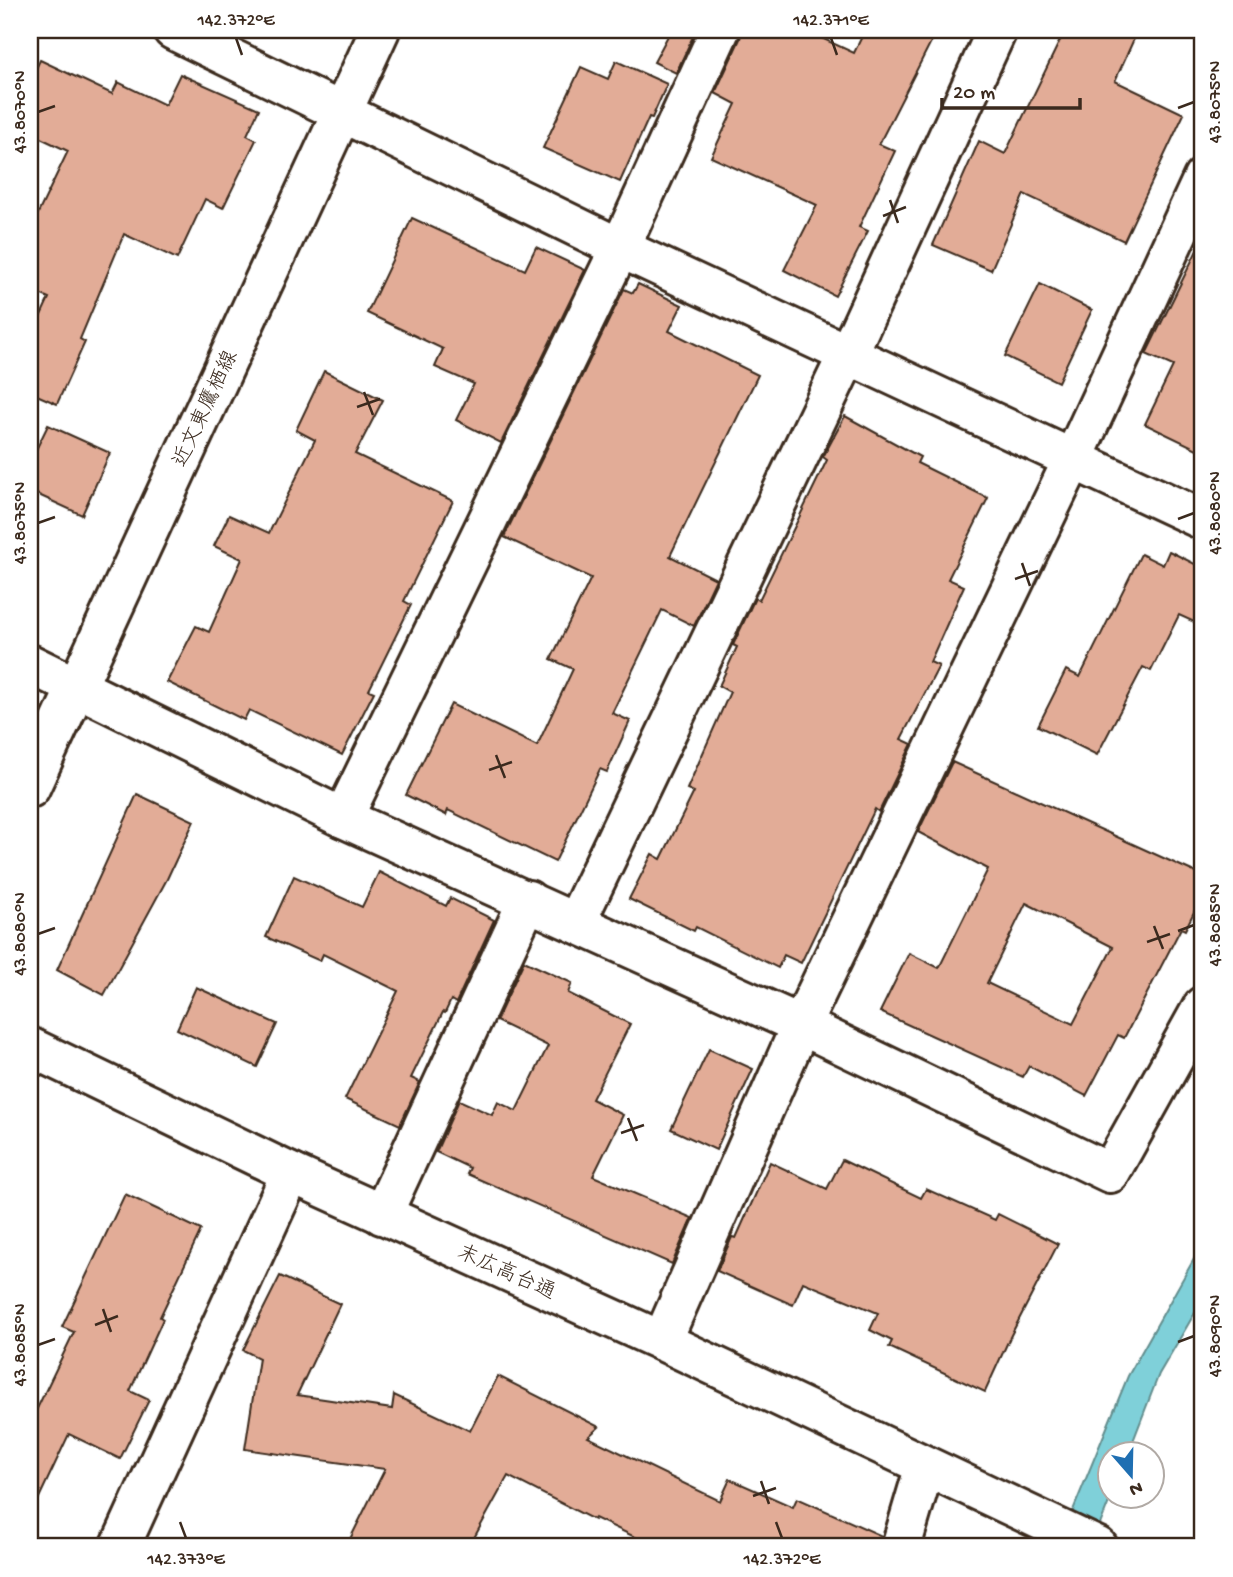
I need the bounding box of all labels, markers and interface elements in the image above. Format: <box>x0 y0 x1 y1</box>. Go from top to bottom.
text: 142.372°E <box>196 11 275 32</box>
text: 142.371°E <box>792 11 870 32</box>
text: 43.8075°N <box>1206 61 1227 143</box>
scale bar <box>942 66 1081 110</box>
text: 43.8070°N <box>11 70 32 154</box>
text: 20 m <box>953 82 995 107</box>
street label: 近文東鷹栖線 <box>167 346 245 472</box>
text: 43.8080°N <box>1206 471 1227 555</box>
text: 43.8075°N <box>11 482 32 564</box>
text: 43.8085°N <box>1206 884 1227 966</box>
text: 43.8080°N <box>11 892 32 976</box>
street label: 末広高台通 <box>453 1240 559 1307</box>
text: 43.8090°N <box>1206 1295 1227 1377</box>
text: 43.8085°N <box>11 1304 32 1386</box>
north arrow <box>1096 1440 1166 1510</box>
text: N <box>1126 1475 1145 1501</box>
text: 142.373°E <box>146 1550 226 1571</box>
text: 142.372°E <box>742 1550 821 1571</box>

